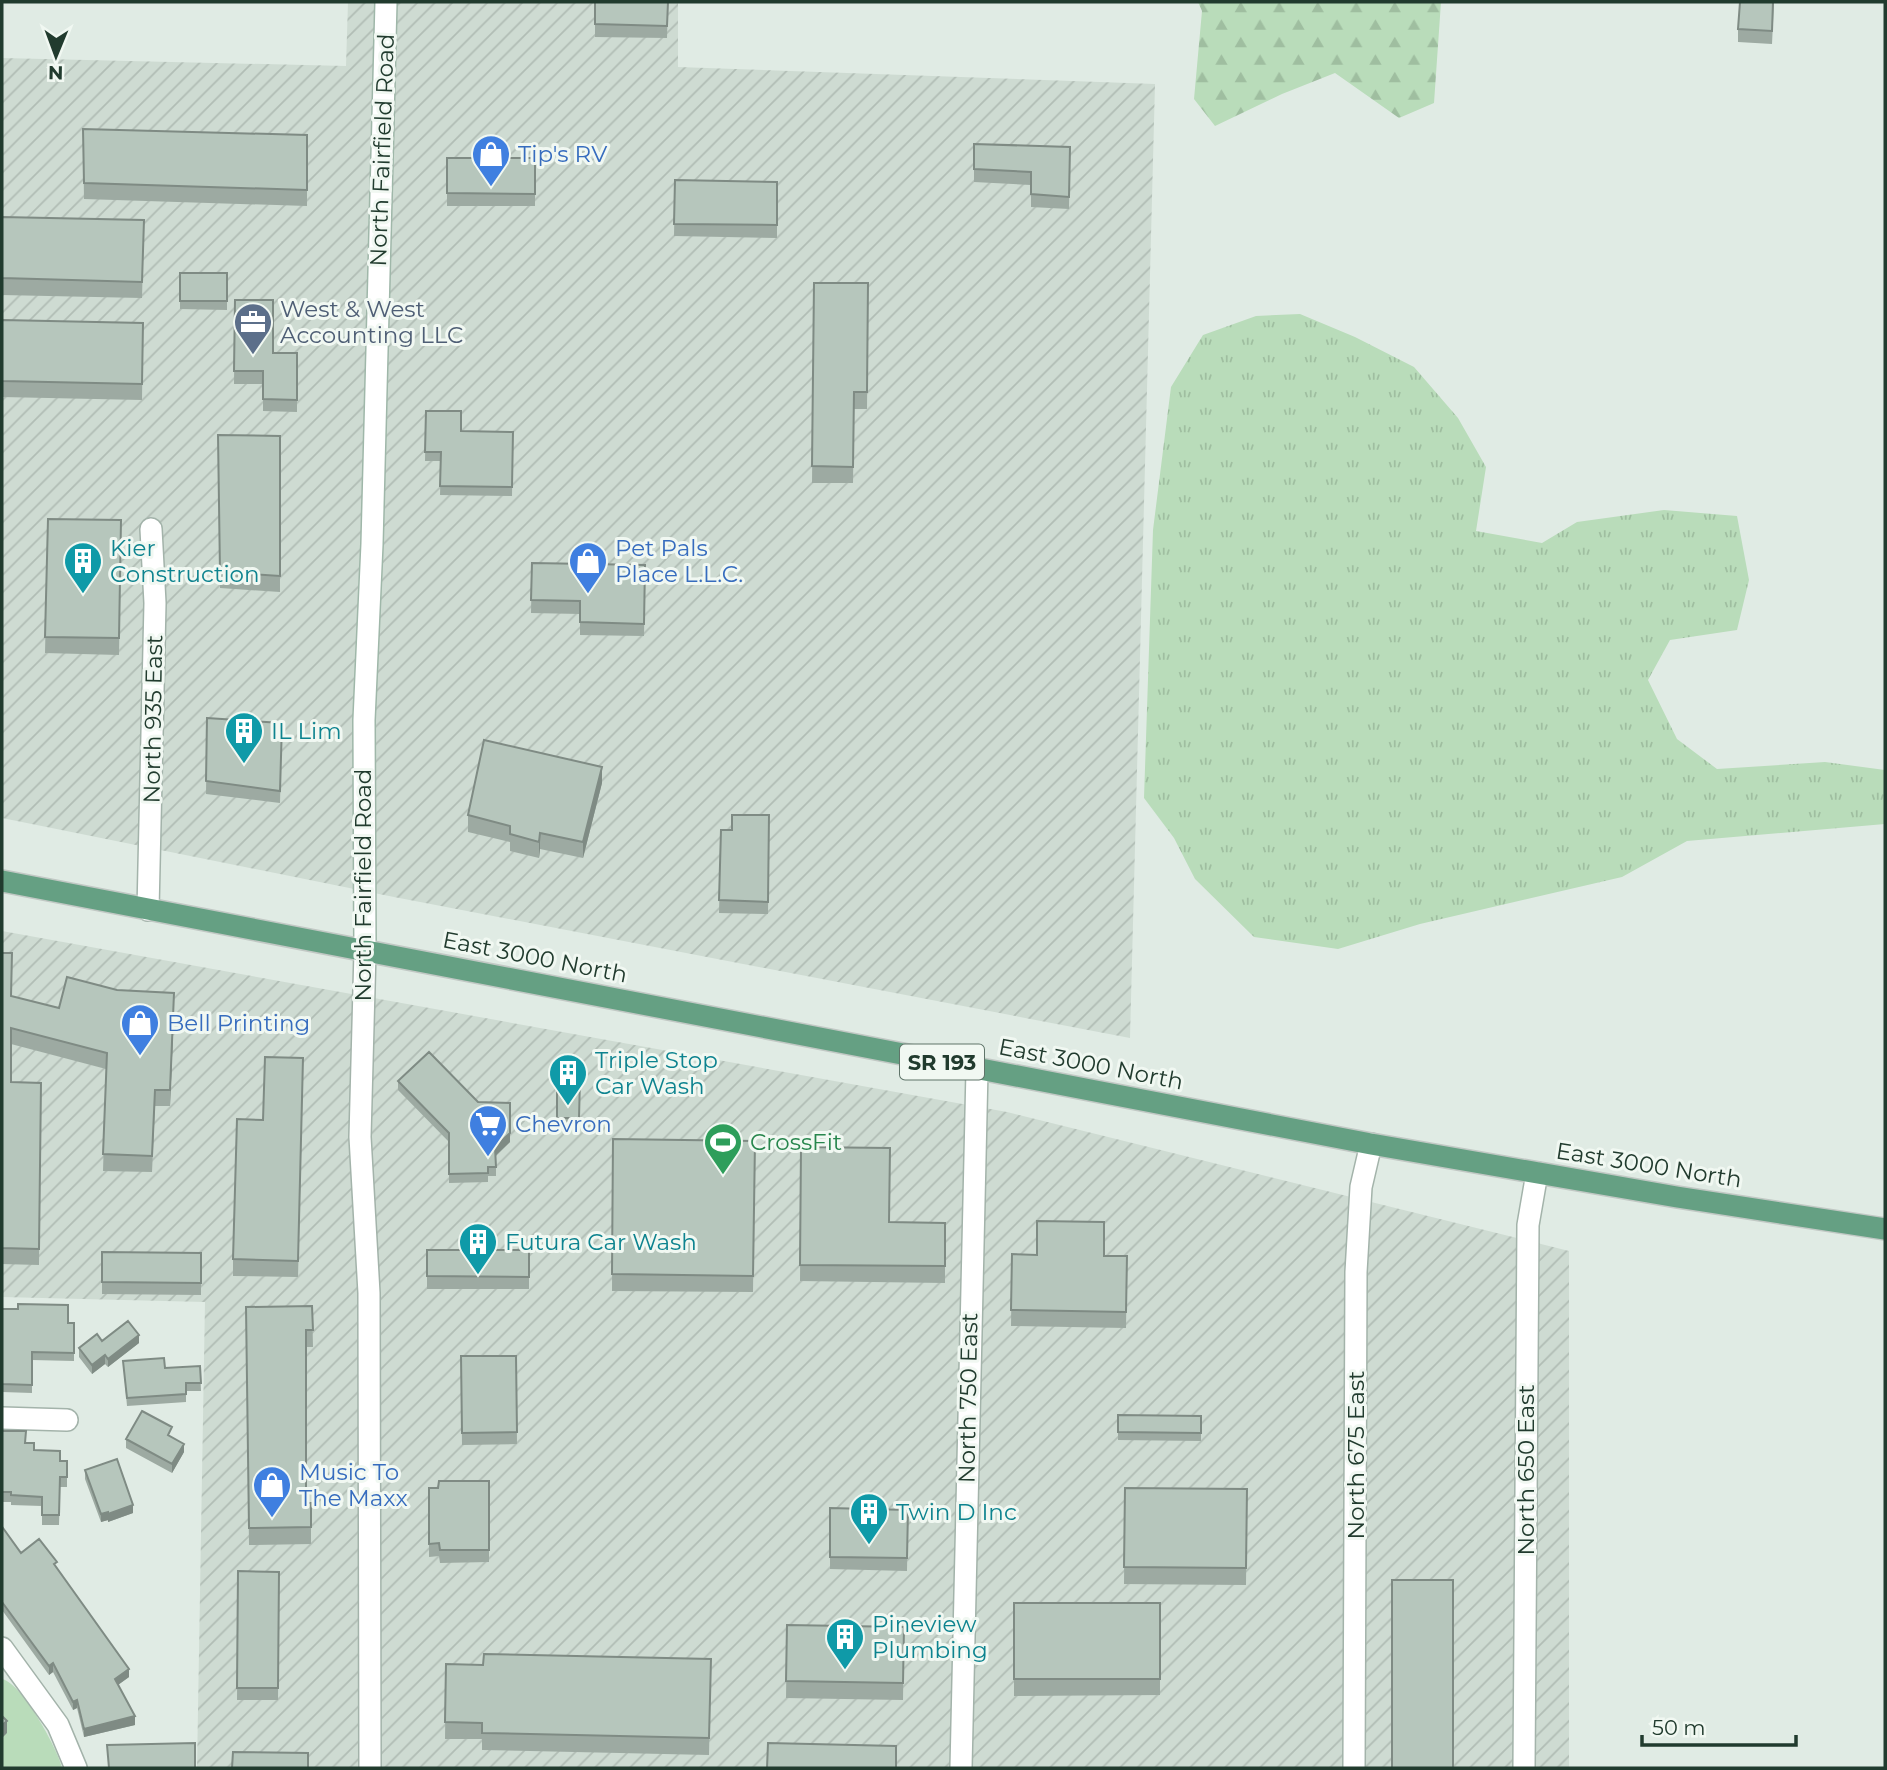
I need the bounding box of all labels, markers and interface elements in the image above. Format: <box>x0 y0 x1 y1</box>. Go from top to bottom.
north arrow <box>21 21 91 91</box>
street label: North Fairfield Road <box>364 33 400 267</box>
text: N <box>48 61 64 84</box>
shop icon: Tip's RV <box>470 133 512 188</box>
place label: Tip's RV <box>518 140 608 168</box>
place label: West & West Accounting LLC <box>280 295 463 349</box>
office icon: West & West Accounting LLC <box>232 301 274 356</box>
place label: Kier Construction <box>110 534 260 588</box>
place label: Pet Pals Place L.L.C. <box>615 534 743 588</box>
building icon: Kier Construction <box>62 540 104 595</box>
shop icon: Pet Pals Place L.L.C. <box>567 540 609 595</box>
street label: North 935 East <box>138 635 168 803</box>
building icon: IL Lim <box>223 710 265 765</box>
place label: IL Lim <box>271 717 342 745</box>
street label: North Fairfield Road <box>349 769 377 1001</box>
street label: East 3000 North <box>440 925 630 989</box>
shop icon: Bell Printing <box>119 1002 161 1057</box>
place label: Bell Printing <box>167 1009 310 1037</box>
street label: East 3000 North <box>996 1032 1186 1096</box>
road number: SR 193 <box>900 1044 984 1080</box>
place label: Triple Stop Car Wash <box>595 1046 718 1100</box>
building icon: Triple Stop Car Wash <box>547 1052 589 1107</box>
supermarket icon: Chevron <box>467 1103 509 1158</box>
place label: Chevron <box>515 1110 612 1138</box>
sports icon: CrossFit <box>702 1121 744 1176</box>
place label: CrossFit <box>750 1128 842 1156</box>
street label: East 3000 North <box>1554 1136 1744 1194</box>
building icon: Futura Car Wash <box>457 1221 499 1276</box>
place label: Futura Car Wash <box>505 1228 697 1256</box>
street label: North 750 East <box>953 1313 983 1483</box>
street label: North 675 East <box>1342 1371 1370 1539</box>
street label: North 650 East <box>1512 1384 1540 1556</box>
place label: Music To The Maxx <box>299 1458 408 1512</box>
shop icon: Music To The Maxx <box>251 1464 293 1519</box>
building icon: Twin D Inc <box>848 1491 890 1546</box>
place label: Twin D Inc <box>896 1498 1017 1526</box>
place label: Pineview Plumbing <box>872 1610 988 1664</box>
building icon: Pineview Plumbing <box>824 1616 866 1671</box>
scale bar <box>1642 1704 1796 1748</box>
text: 50 m <box>1652 1715 1706 1740</box>

